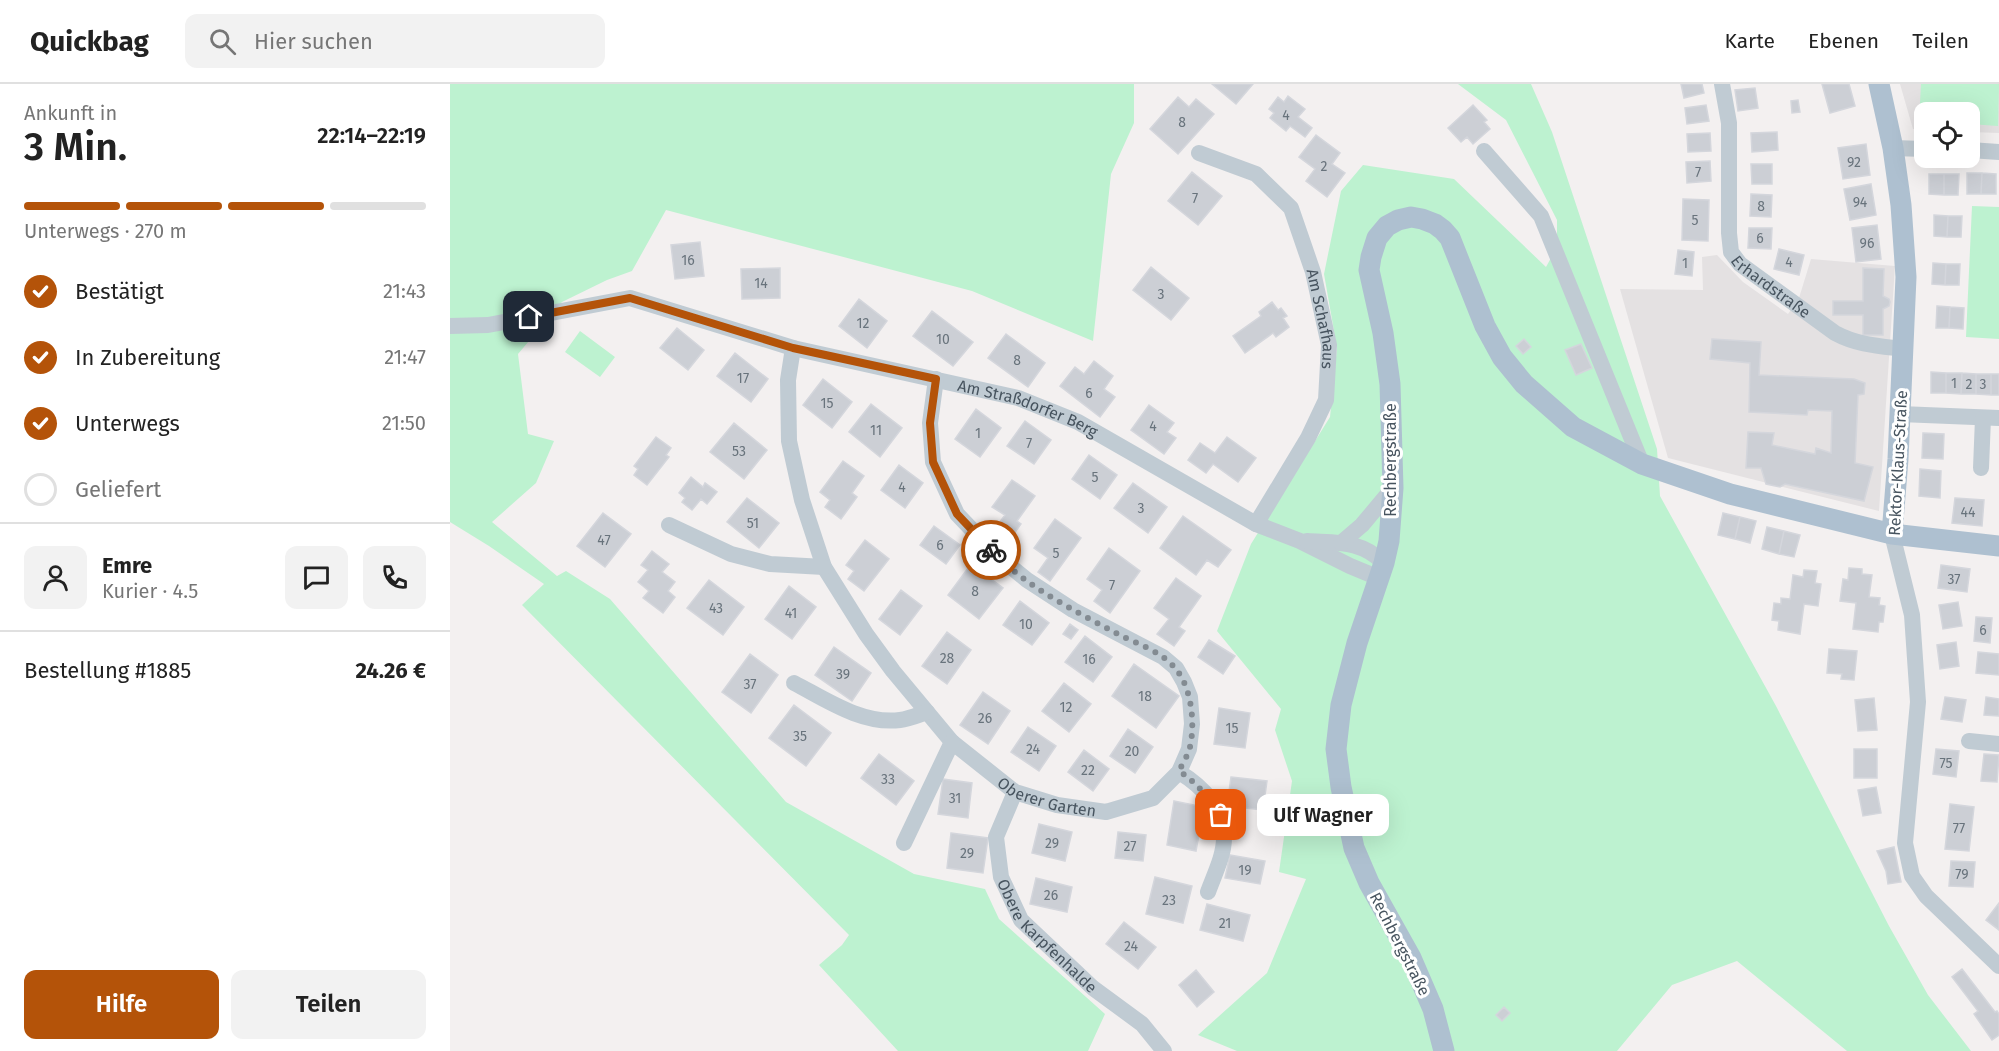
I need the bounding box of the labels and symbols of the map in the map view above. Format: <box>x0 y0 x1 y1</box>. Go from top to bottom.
house number: 4 <box>1282 107 1290 124</box>
house number: 8 <box>1178 114 1186 131</box>
house number: 92 <box>1847 154 1861 171</box>
house number: 2 <box>1321 158 1328 175</box>
house number: 7 <box>1695 164 1701 181</box>
house number: 7 <box>1192 190 1198 207</box>
house number: 94 <box>1853 194 1868 211</box>
house number: 8 <box>1757 198 1765 215</box>
house number: 5 <box>1691 212 1699 229</box>
house number: 6 <box>1756 230 1764 247</box>
house number: 96 <box>1860 235 1874 252</box>
street label: Erhardstraße <box>1727 251 1815 322</box>
house number: 16 <box>681 252 695 269</box>
house number: 4 <box>1785 254 1793 271</box>
house number: 1 <box>1682 255 1688 272</box>
street label: Am Schafhaus <box>1303 267 1339 369</box>
house number: 14 <box>754 275 768 292</box>
house number: 3 <box>1158 286 1165 303</box>
pin <box>503 291 554 342</box>
house number: 12 <box>857 315 870 332</box>
house number: 10 <box>936 331 950 348</box>
house number: 8 <box>1013 352 1021 369</box>
house number: 17 <box>737 370 749 387</box>
street label: Am Straßdorfer Berg <box>956 375 1102 441</box>
house number: 1 <box>1951 375 1957 392</box>
house number: 2 <box>1966 376 1973 393</box>
house number: 3 <box>1980 376 1987 393</box>
house number: 6 <box>1085 385 1093 402</box>
street label: Rektor-Klaus-Straße <box>1885 390 1911 536</box>
house number: 15 <box>820 395 834 412</box>
street label: Rechbergstraße <box>1381 403 1400 517</box>
house number: 4 <box>1149 418 1157 435</box>
house number: 11 <box>870 422 882 439</box>
house number: 1 <box>975 425 981 442</box>
house number: 7 <box>1026 435 1032 452</box>
house number: 53 <box>732 443 746 460</box>
house number: 5 <box>1091 469 1099 486</box>
house number: 4 <box>898 479 906 496</box>
house number: 3 <box>1138 500 1145 517</box>
house number: 44 <box>1961 504 1976 521</box>
house number: 51 <box>747 515 759 532</box>
courier <box>961 520 1021 580</box>
house number: 47 <box>597 532 611 549</box>
house number: 6 <box>936 537 944 554</box>
house number: 5 <box>1052 545 1060 562</box>
house number: 37 <box>1947 571 1961 588</box>
house number: 7 <box>1109 577 1115 594</box>
house number: 8 <box>971 583 979 600</box>
house number: 43 <box>709 600 723 617</box>
house number: 41 <box>785 605 797 622</box>
house number: 10 <box>1019 616 1033 633</box>
house number: 6 <box>1979 622 1987 639</box>
house number: 28 <box>940 650 955 667</box>
house number: 16 <box>1082 651 1096 668</box>
house number: 39 <box>836 666 850 683</box>
house number: 37 <box>743 676 757 693</box>
house number: 18 <box>1138 688 1152 705</box>
house number: 12 <box>1060 699 1073 716</box>
house number: 26 <box>978 710 992 727</box>
house number: 15 <box>1225 720 1239 737</box>
house number: 35 <box>793 728 807 745</box>
house number: 24 <box>1026 741 1041 758</box>
house number: 20 <box>1125 743 1140 760</box>
house number: 75 <box>1939 755 1953 772</box>
house number: 22 <box>1081 762 1095 779</box>
house number: 33 <box>881 771 895 788</box>
street label: Oberer Garten <box>994 772 1097 820</box>
pin <box>1195 789 1246 840</box>
house number: 31 <box>949 790 961 807</box>
callout: Ulf Wagner <box>1257 794 1389 836</box>
house number: 77 <box>1953 820 1965 837</box>
house number: 29 <box>1045 835 1059 852</box>
house number: 27 <box>1123 838 1137 855</box>
house number: 29 <box>960 845 974 862</box>
house number: 19 <box>1238 862 1252 879</box>
house number: 79 <box>1955 866 1969 883</box>
street label: Obere Karpfenhalde <box>994 876 1101 997</box>
house number: 26 <box>1044 887 1058 904</box>
street label: Rechbergstraße <box>1366 889 1434 999</box>
house number: 23 <box>1162 892 1176 909</box>
house number: 21 <box>1219 915 1231 932</box>
house number: 24 <box>1124 938 1139 955</box>

